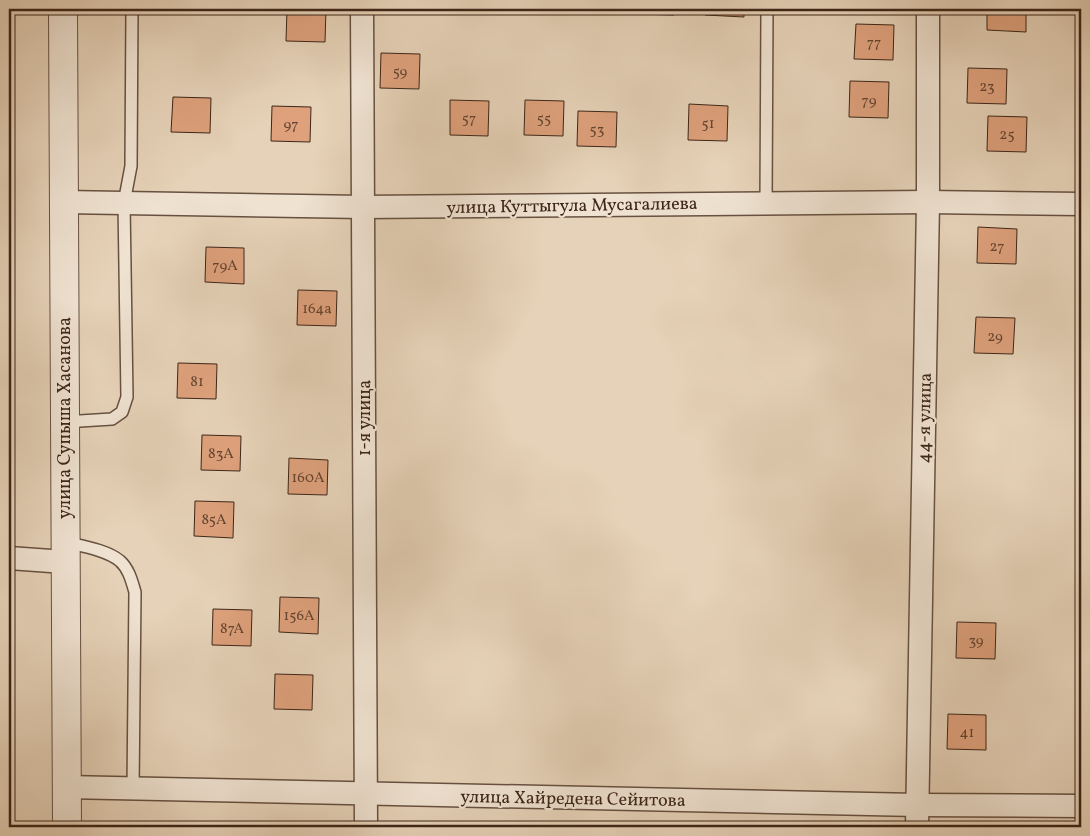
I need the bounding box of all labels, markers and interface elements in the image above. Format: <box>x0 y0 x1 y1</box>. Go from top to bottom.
house number: 77 <box>867 33 881 54</box>
house number: 59 <box>393 62 408 83</box>
house number: 23 <box>979 77 995 98</box>
house number: 79 <box>862 91 877 112</box>
house number: 57 <box>462 109 476 130</box>
house number: 55 <box>537 109 551 130</box>
house number: 51 <box>701 114 715 135</box>
house number: 97 <box>283 115 299 136</box>
house number: 53 <box>590 120 604 141</box>
house number: 25 <box>999 125 1015 146</box>
street label: улица Куттыгула Мусагалиева <box>446 192 698 221</box>
house number: 27 <box>990 237 1004 258</box>
house number: 79А <box>212 256 238 277</box>
house number: 164а <box>302 299 332 320</box>
street label: улица Супыша Хасанова <box>53 317 78 519</box>
house number: 29 <box>987 327 1003 348</box>
house number: 81 <box>190 372 204 393</box>
street label: 44-я улица <box>912 372 939 464</box>
street label: 1-я улица <box>353 380 378 456</box>
house number: 83А <box>208 444 234 465</box>
house number: 160А <box>292 468 325 489</box>
house number: 85А <box>201 510 227 531</box>
house number: 156А <box>283 606 315 627</box>
house number: 87А <box>220 619 244 640</box>
house number: 39 <box>968 631 984 652</box>
house number: 41 <box>960 723 974 744</box>
street label: улица Хайредена Сейитова <box>460 785 686 814</box>

